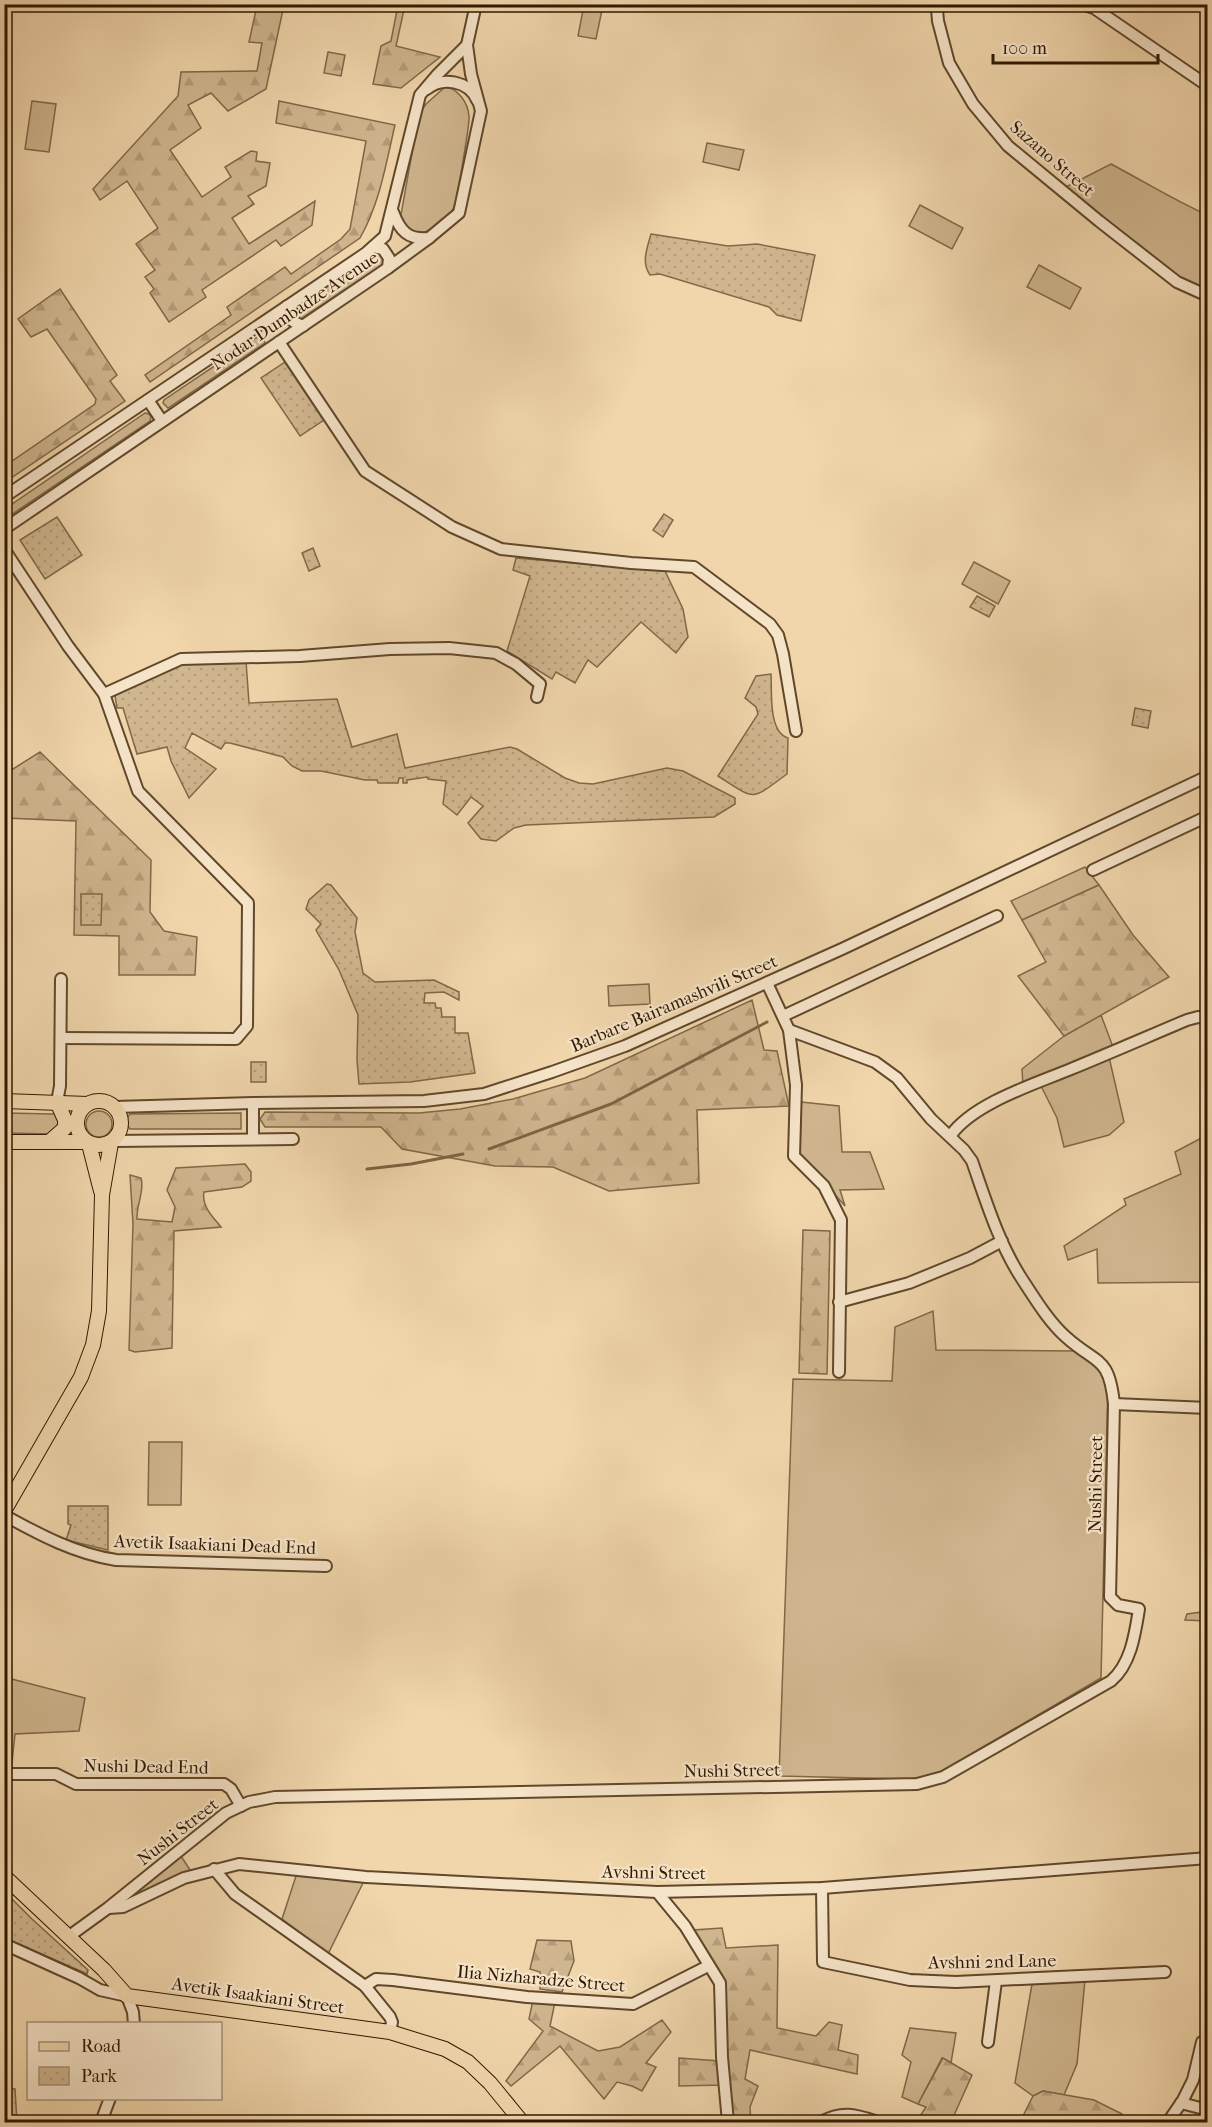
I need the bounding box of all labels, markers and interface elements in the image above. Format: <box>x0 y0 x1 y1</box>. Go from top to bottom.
scale bar <box>993 27 1158 65</box>
text: 100 m <box>1002 38 1047 59</box>
street label: Sazano Street <box>1006 117 1099 202</box>
street label: Nodar Dumbadze Avenue <box>207 247 383 375</box>
street label: Barbare Bairamashvili Street <box>567 951 781 1057</box>
street label: Nushi Street <box>1085 1435 1107 1533</box>
street label: Avetik Isaakiani Dead End <box>113 1531 317 1559</box>
street label: Nushi Dead End <box>83 1755 209 1779</box>
street label: Nushi Street <box>683 1760 781 1782</box>
street label: Nushi Street <box>133 1794 223 1870</box>
street label: Avshni Street <box>601 1862 707 1884</box>
street label: Avshni 2nd Lane <box>927 1950 1056 1974</box>
street label: Ilia Nizharadze Street <box>456 1961 627 1997</box>
street label: Avetik Isaakiani Street <box>169 1973 346 2019</box>
legend <box>27 2022 222 2100</box>
text: Road <box>81 2036 121 2057</box>
text: Park <box>81 2066 118 2087</box>

